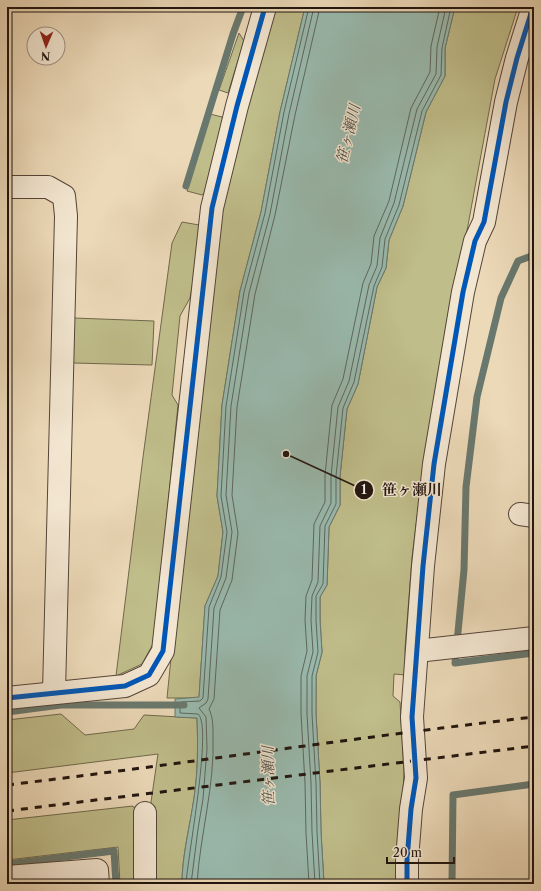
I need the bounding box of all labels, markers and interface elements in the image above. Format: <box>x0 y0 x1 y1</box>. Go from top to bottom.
north arrow <box>26 26 66 66</box>
text: N <box>40 49 51 63</box>
water label: 笹ヶ瀬川 <box>332 101 364 165</box>
callout: 笹ヶ瀬川 <box>354 476 450 503</box>
text: 笹ヶ瀬川 <box>382 480 442 499</box>
text: 1 <box>361 482 367 497</box>
water label: 笹ヶ瀬川 <box>258 744 278 806</box>
scale bar <box>387 839 454 865</box>
text: 20 m <box>393 845 422 860</box>

